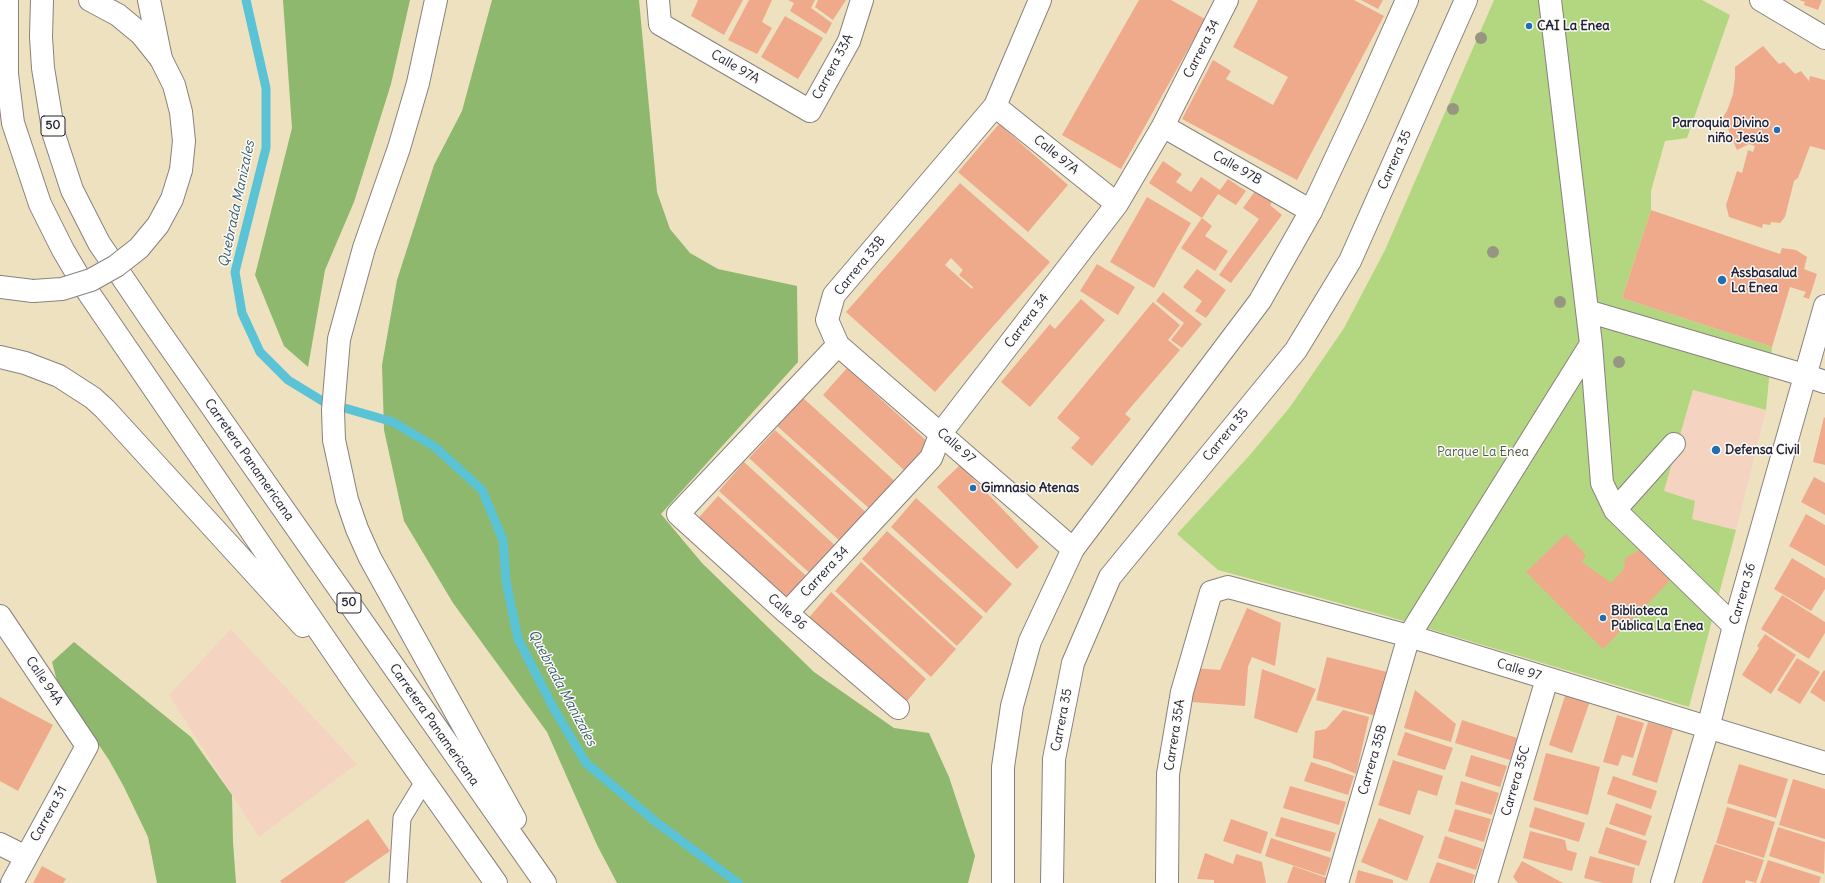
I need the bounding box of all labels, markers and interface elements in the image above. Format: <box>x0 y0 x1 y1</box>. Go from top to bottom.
street label: Carrera 34 <box>1181 17 1223 81</box>
place label: CAI La Enea <box>1537 18 1610 34</box>
marker: CAI La Enea <box>1524 21 1534 31</box>
street label: Carrera 33A <box>809 32 857 102</box>
street label: Calle 97A <box>708 47 762 87</box>
place label: Parroquia Divino niño Jesús <box>1672 115 1769 146</box>
road number: 50 <box>41 116 65 136</box>
marker: Parroquia Divino niño Jesús <box>1772 125 1782 135</box>
street label: Carrera 35 <box>1375 128 1415 192</box>
street label: Calle 97A <box>1030 132 1082 178</box>
water label: Quebrada Manizales <box>215 139 259 269</box>
street label: Calle 97B <box>1210 148 1264 188</box>
street label: Carrera 33B <box>831 233 889 299</box>
place label: Assbasalud La Enea <box>1731 265 1797 296</box>
marker: Assbasalud La Enea <box>1716 274 1728 286</box>
street label: Carrera 34 <box>1002 291 1052 351</box>
street label: Carretera Panamericana <box>201 396 297 524</box>
street label: Carrera 35 <box>1200 405 1252 465</box>
street label: Calle 97 <box>934 425 978 467</box>
place label: Defensa Civil <box>1725 442 1800 458</box>
park label: Parque La Enea <box>1437 444 1529 460</box>
marker: Defensa Civil <box>1710 444 1722 456</box>
place label: Gimnasio Atenas <box>981 480 1079 496</box>
marker: Gimnasio Atenas <box>968 483 978 493</box>
street label: Carrera 34 <box>798 543 852 601</box>
street label: Carrera 36 <box>1727 561 1759 627</box>
street label: Calle 96 <box>764 591 810 633</box>
road number: 50 <box>337 593 361 613</box>
place label: Biblioteca Pública La Enea <box>1611 603 1703 634</box>
marker: Biblioteca Pública La Enea <box>1598 613 1608 623</box>
water label: Quebrada Manizales <box>524 627 600 749</box>
street label: Calle 94A <box>22 654 66 708</box>
street label: Calle 97 <box>1495 656 1543 684</box>
street label: Carretera Panamericana <box>386 661 482 789</box>
street label: Carrera 35 <box>1048 687 1076 753</box>
street label: Carrera 35A <box>1162 698 1188 772</box>
street label: Carrera 35B <box>1356 723 1390 797</box>
street label: Carrera 35C <box>1499 744 1533 818</box>
street label: Carrera 31 <box>27 783 71 845</box>

